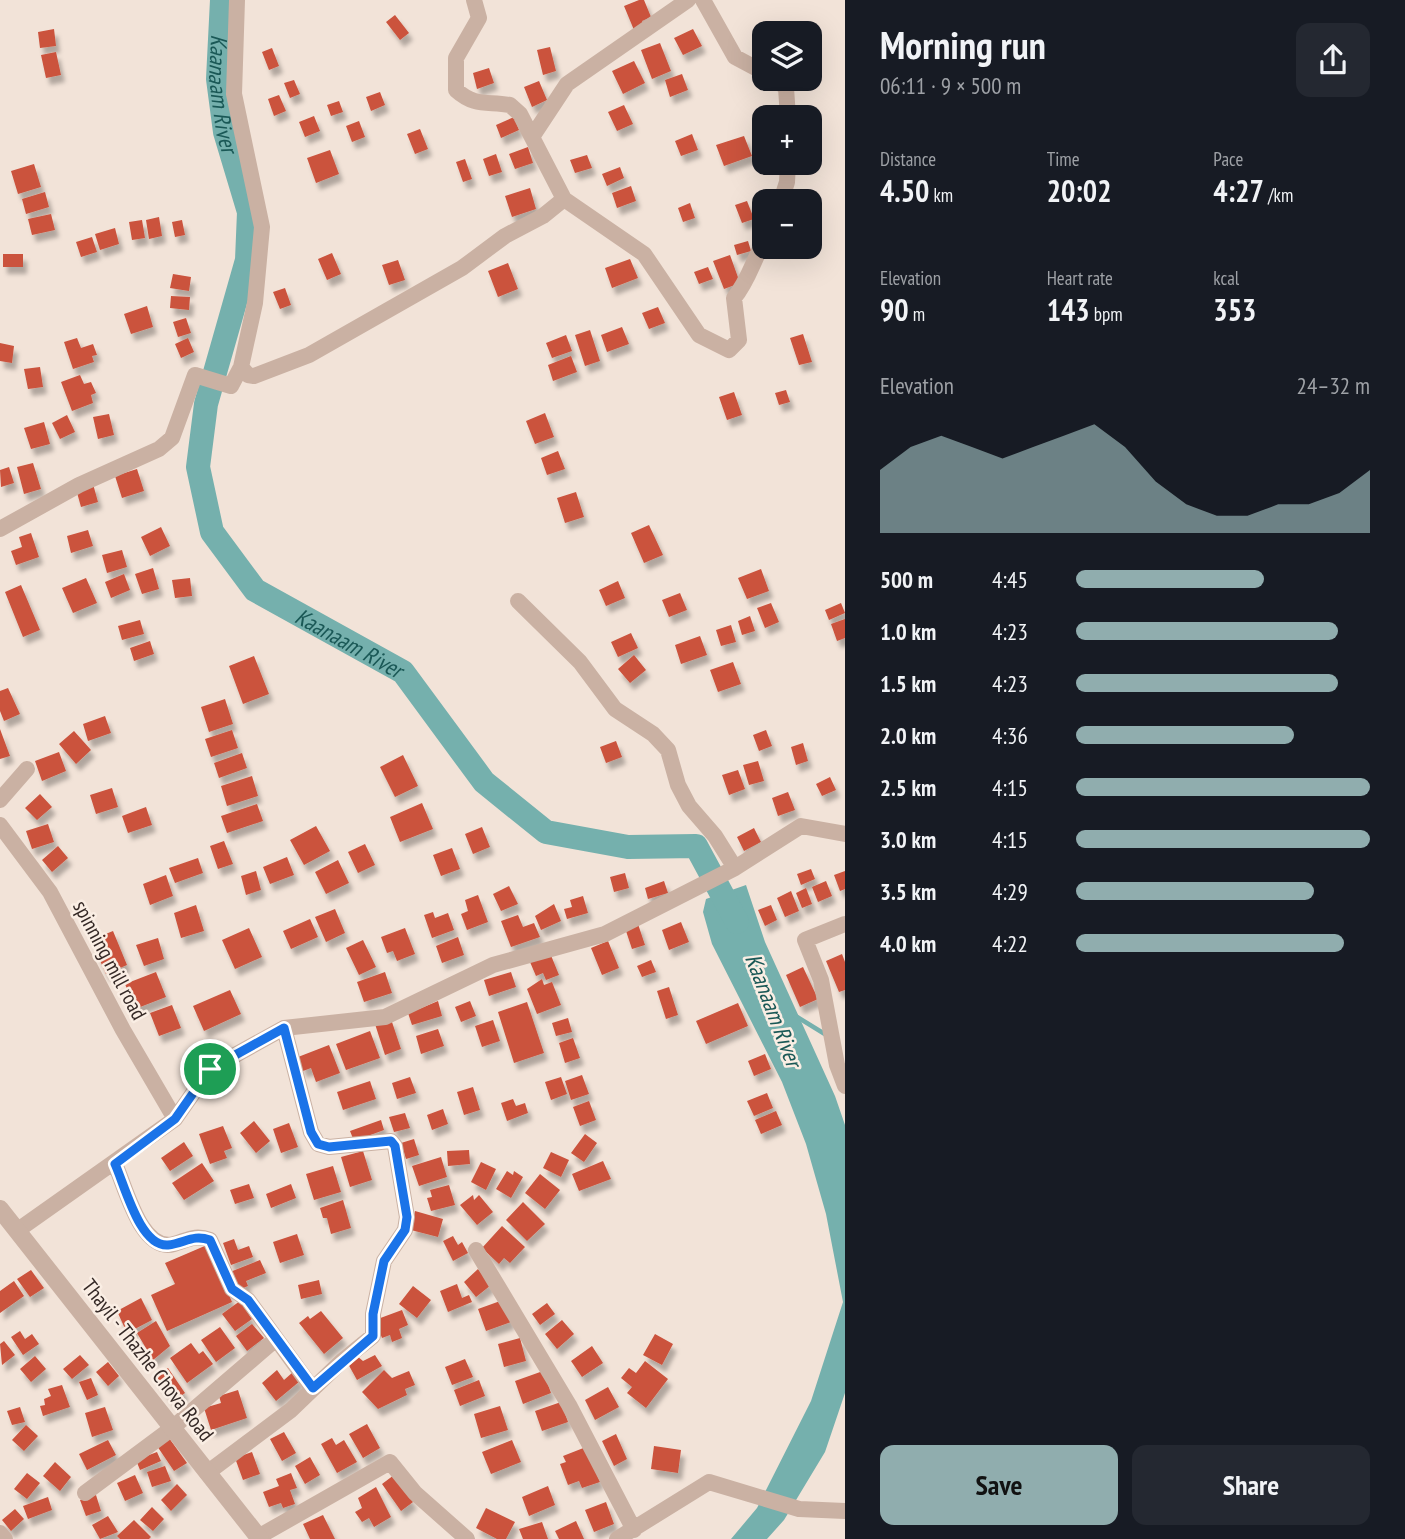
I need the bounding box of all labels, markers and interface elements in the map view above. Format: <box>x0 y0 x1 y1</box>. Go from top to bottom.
text: Morning run <box>880 20 1046 69</box>
map controls <box>752 21 822 259</box>
button: layers <box>752 21 822 91</box>
button: share <box>1296 23 1370 97</box>
water label: Kaanaam River <box>203 34 246 159</box>
text: 06:11 · 9 × 500 m <box>880 71 1021 100</box>
button: + <box>752 105 822 175</box>
text: Distance <box>880 147 936 171</box>
text: Time <box>1047 147 1080 171</box>
text: Pace <box>1213 147 1243 171</box>
text: 4.50 <box>880 171 929 210</box>
text: 20:02 <box>1047 171 1112 210</box>
text: 4:27 <box>1213 171 1264 210</box>
text: km <box>929 183 953 207</box>
text: /km <box>1264 183 1293 207</box>
button: − <box>752 189 822 259</box>
text: Elevation <box>880 266 941 290</box>
text: Heart rate <box>1047 266 1113 290</box>
text: kcal <box>1213 266 1239 290</box>
text: 90 <box>880 290 909 329</box>
text: 143 <box>1047 290 1090 329</box>
text: 353 <box>1213 290 1256 329</box>
text: m <box>909 302 925 326</box>
text: bpm <box>1090 302 1123 326</box>
text: Elevation <box>880 371 954 400</box>
text: 24–32 m <box>1297 371 1370 400</box>
text: 500 m <box>880 565 933 594</box>
text: 4:45 <box>992 565 1028 594</box>
water label: Kaanaam River <box>291 601 411 685</box>
text: 1.0 km <box>880 617 936 646</box>
text: 4:23 <box>992 617 1028 646</box>
text: 1.5 km <box>880 669 936 698</box>
text: 4:23 <box>992 669 1028 698</box>
text: 2.0 km <box>880 721 936 750</box>
text: 4:36 <box>992 721 1028 750</box>
text: 2.5 km <box>880 773 936 802</box>
text: 4:15 <box>992 773 1028 802</box>
text: 3.0 km <box>880 825 936 854</box>
text: 4:15 <box>992 825 1028 854</box>
text: 3.5 km <box>880 877 936 906</box>
text: 4:29 <box>992 877 1028 906</box>
street label: spinning mill road <box>67 896 153 1024</box>
text: 4.0 km <box>880 929 936 958</box>
text: 4:22 <box>992 929 1028 958</box>
water label: Kaanaam River <box>739 950 810 1074</box>
pin <box>180 1039 240 1099</box>
icon: arrive <box>191 1050 229 1088</box>
street label: Thayil - Thazhe Chova Road <box>76 1273 220 1447</box>
button: Save <box>880 1445 1118 1525</box>
button: Share <box>1132 1445 1370 1525</box>

